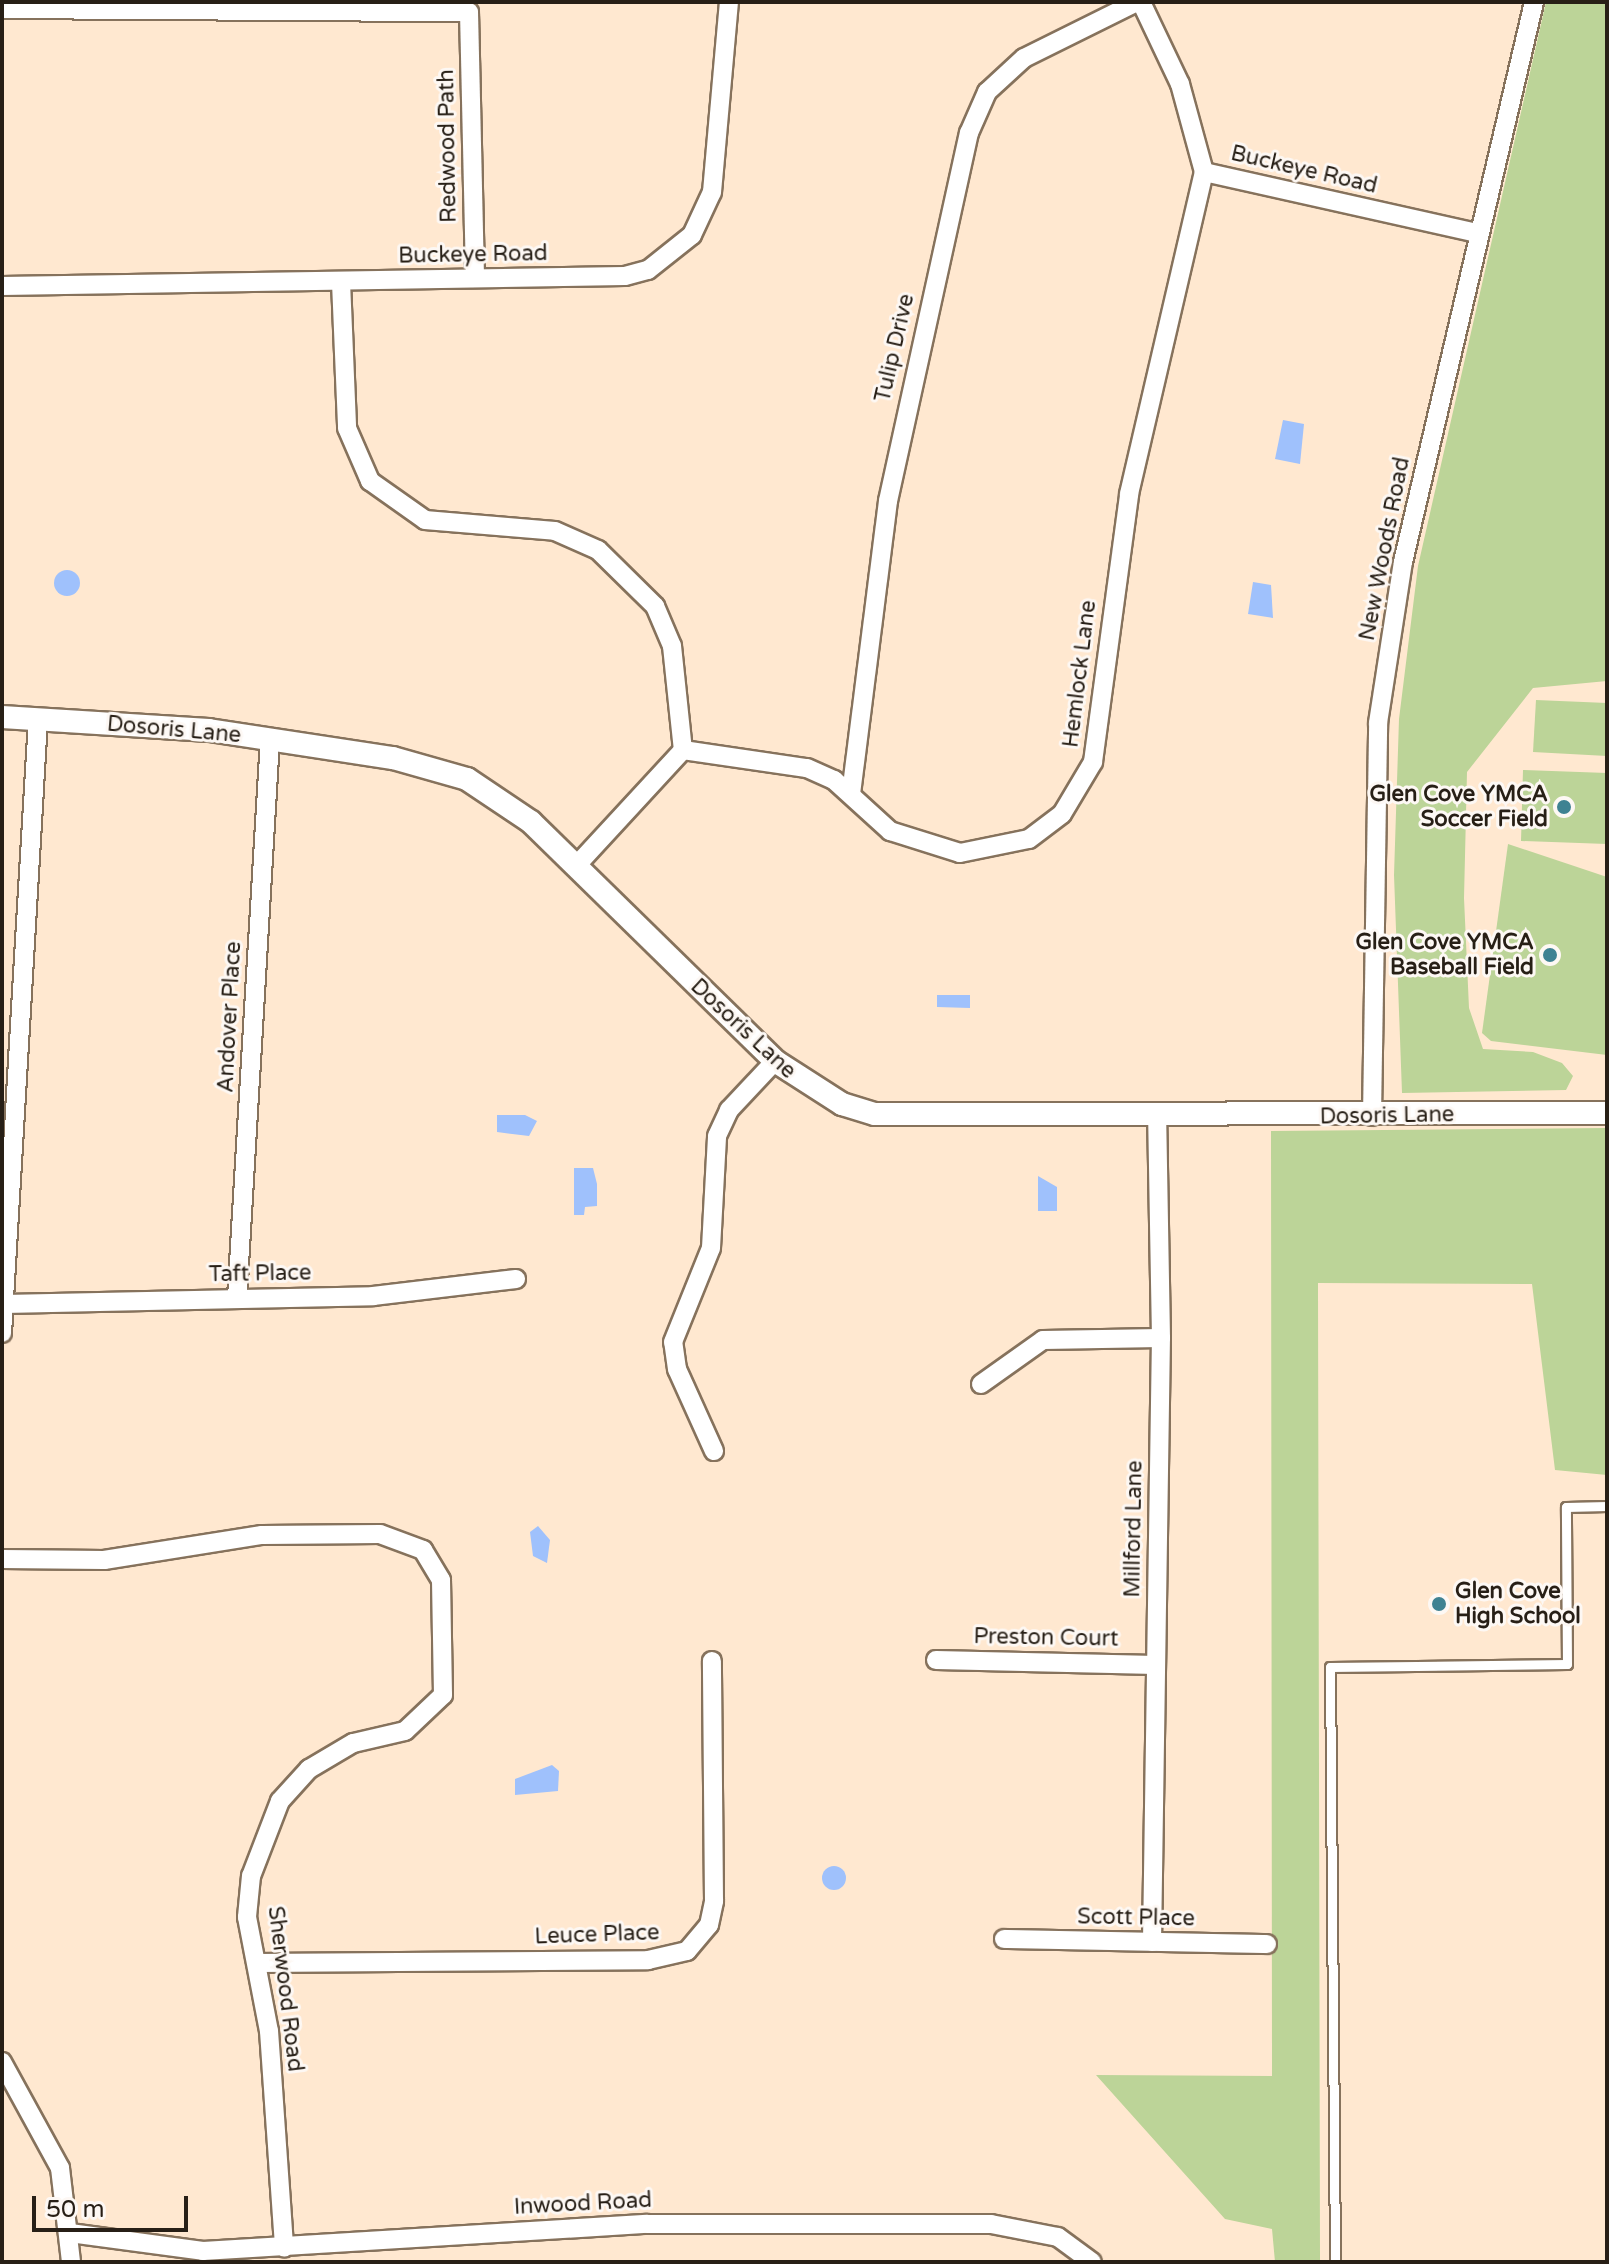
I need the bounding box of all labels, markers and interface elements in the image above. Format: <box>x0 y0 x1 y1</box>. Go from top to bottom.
street label: Redwood Path <box>433 69 463 223</box>
street label: Buckeye Road <box>1228 140 1380 200</box>
street label: Buckeye Road <box>398 240 548 270</box>
street label: Tulip Drive <box>870 291 920 405</box>
street label: New Woods Road <box>1354 455 1416 643</box>
street label: Hemlock Lane <box>1058 599 1102 749</box>
street label: Dosoris Lane <box>106 711 242 749</box>
place label: Glen Cove YMCA Soccer Field <box>1369 781 1548 832</box>
marker: Glen Cove YMCA Soccer Field <box>1555 798 1573 816</box>
place label: Glen Cove YMCA Baseball Field <box>1355 929 1534 980</box>
street label: Andover Place <box>213 941 247 1093</box>
marker: Glen Cove YMCA Baseball Field <box>1541 946 1559 964</box>
street label: Dosoris Lane <box>685 973 801 1085</box>
street label: Dosoris Lane <box>1320 1102 1454 1130</box>
street label: Taft Place <box>208 1260 312 1288</box>
street label: Millford Lane <box>1120 1460 1148 1598</box>
place label: Glen Cove High School <box>1455 1578 1581 1630</box>
marker: Glen Cove High School <box>1430 1595 1448 1613</box>
street label: Preston Court <box>973 1624 1119 1652</box>
street label: Scott Place <box>1077 1904 1195 1932</box>
street label: Sherwood Road <box>262 1905 308 2073</box>
street label: Leuce Place <box>534 1920 660 1950</box>
scale bar <box>36 2180 192 2230</box>
street label: Inwood Road <box>513 2187 653 2221</box>
text: 50 m <box>46 2195 104 2224</box>

